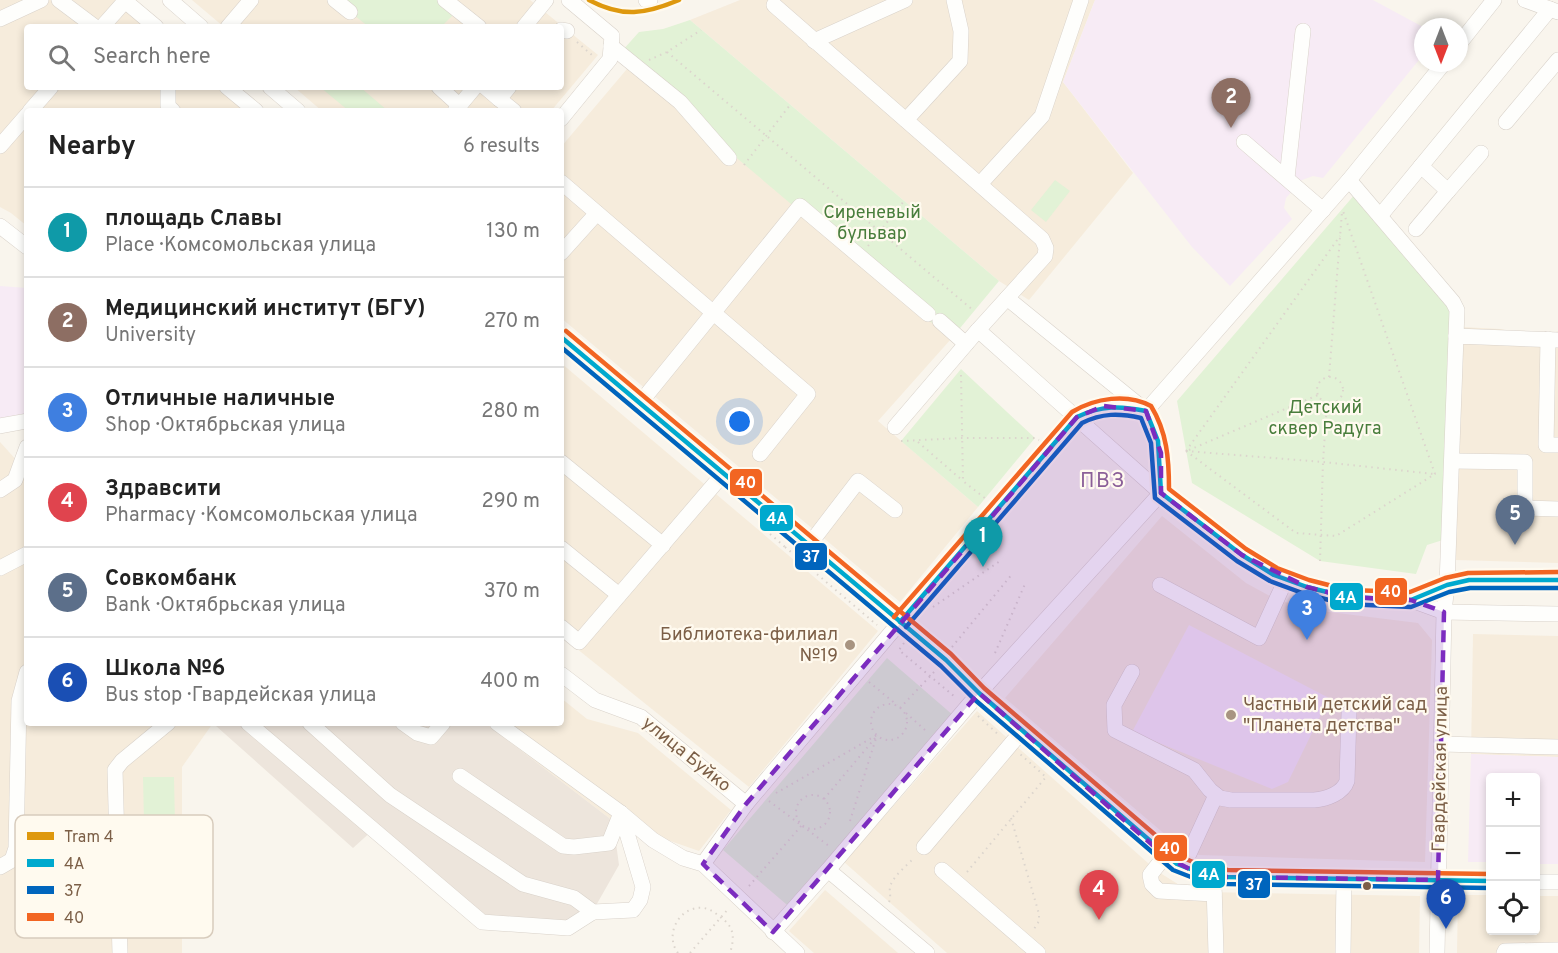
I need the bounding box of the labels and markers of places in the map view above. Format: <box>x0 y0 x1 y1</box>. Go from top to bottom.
pin: 2 <box>1212 78 1250 128</box>
pin: 5 <box>1496 496 1534 545</box>
pin: 1 <box>964 518 1002 567</box>
pin: 3 <box>1288 590 1326 640</box>
place label: Библиотека-филиал №19 <box>660 624 838 668</box>
marker: Библиотека-филиал №19 <box>843 638 857 652</box>
place label: Частный детский сад "Планета детства" <box>1243 694 1427 738</box>
marker: Частный детский сад "Планета детства" <box>1224 708 1238 722</box>
pin: 4 <box>1080 870 1118 920</box>
unlabelled marker <box>1361 880 1373 892</box>
pin: 6 <box>1426 880 1466 929</box>

